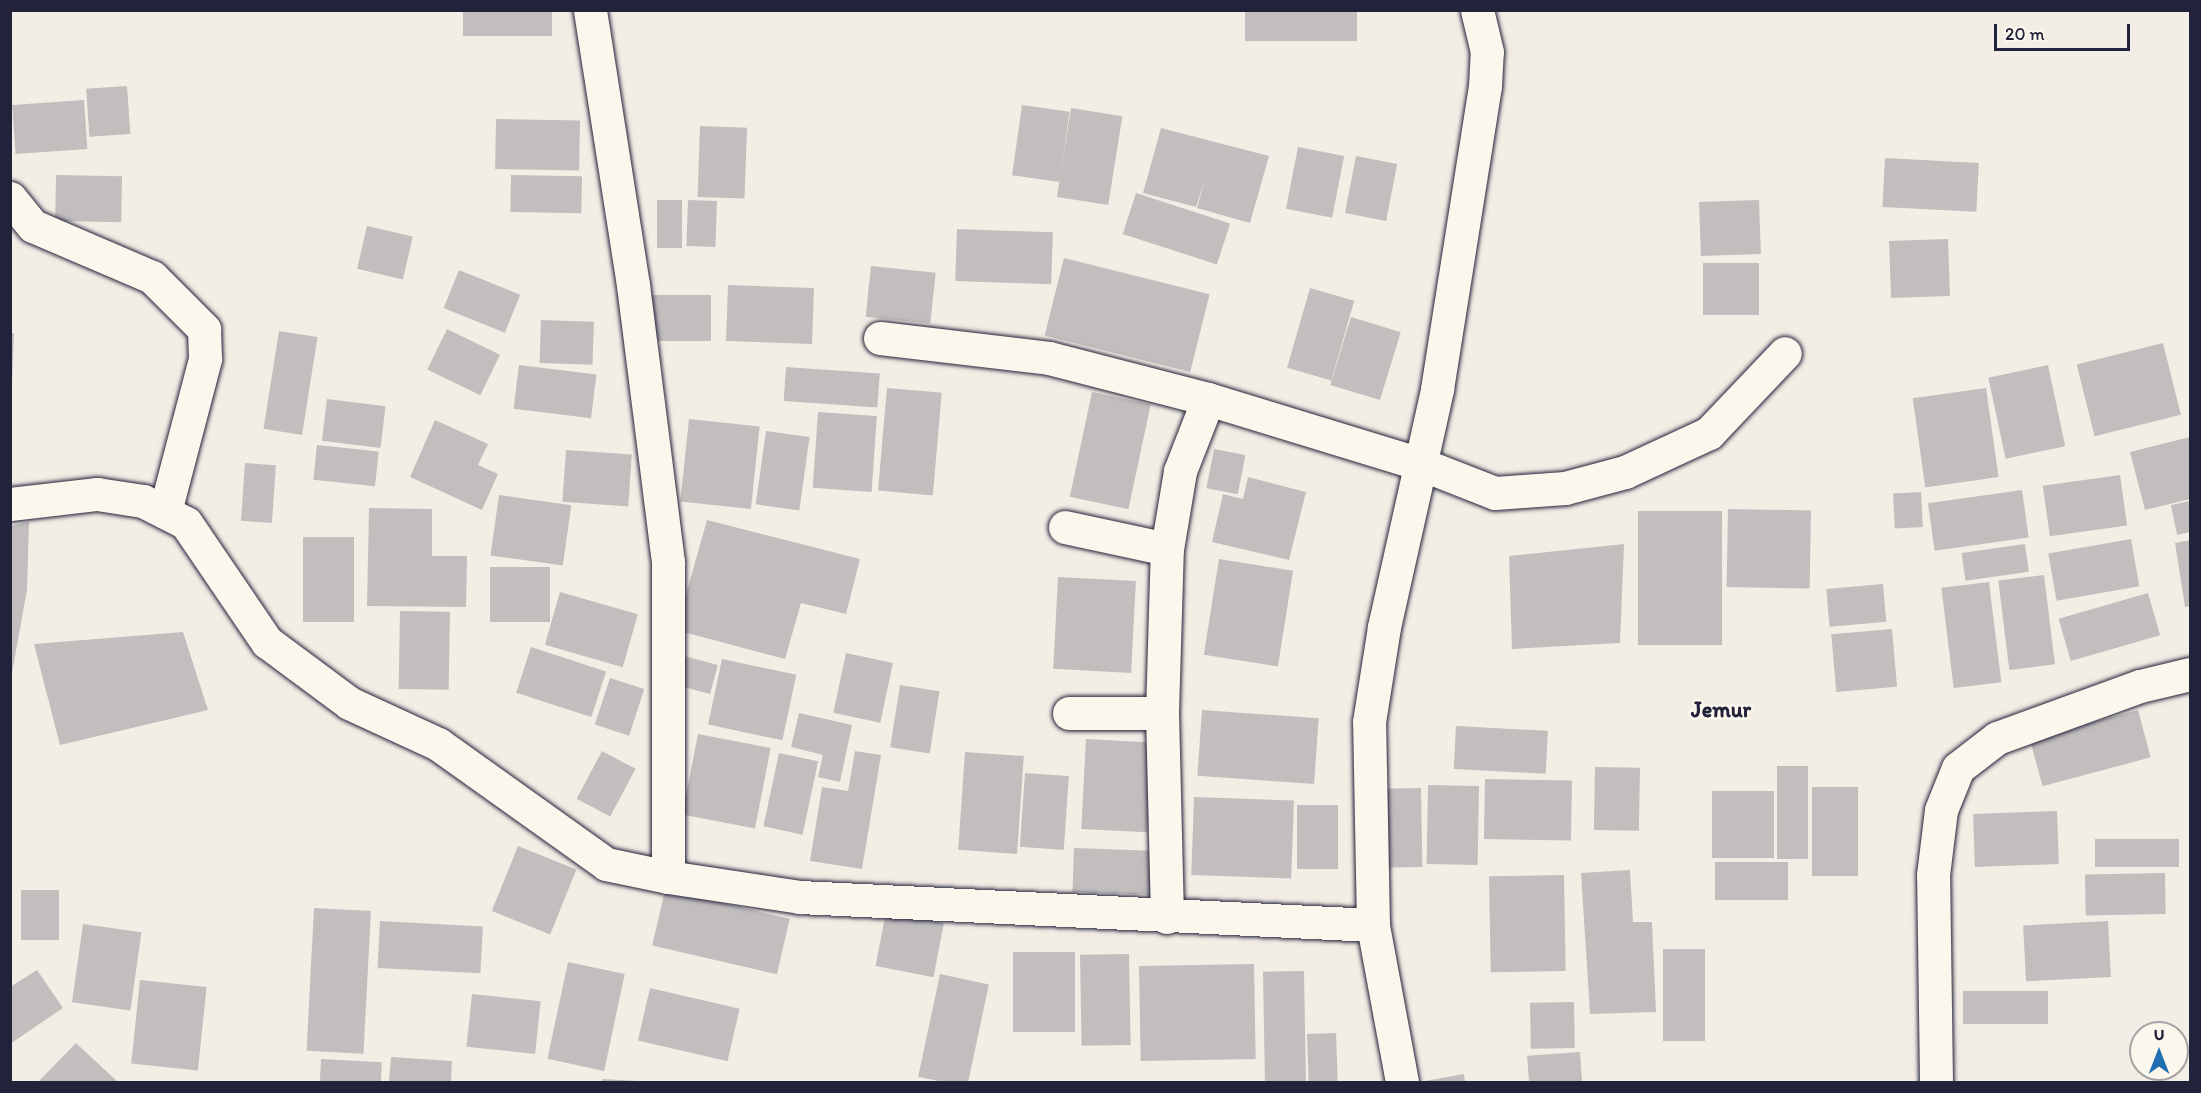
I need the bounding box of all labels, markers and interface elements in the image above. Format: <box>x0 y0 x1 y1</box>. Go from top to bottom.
scale bar <box>1997 12 2134 50</box>
text: 20 m <box>2005 23 2045 45</box>
district label: Jemur <box>1691 697 1751 723</box>
north arrow <box>2129 1021 2189 1081</box>
text: U <box>2154 1025 2164 1044</box>

